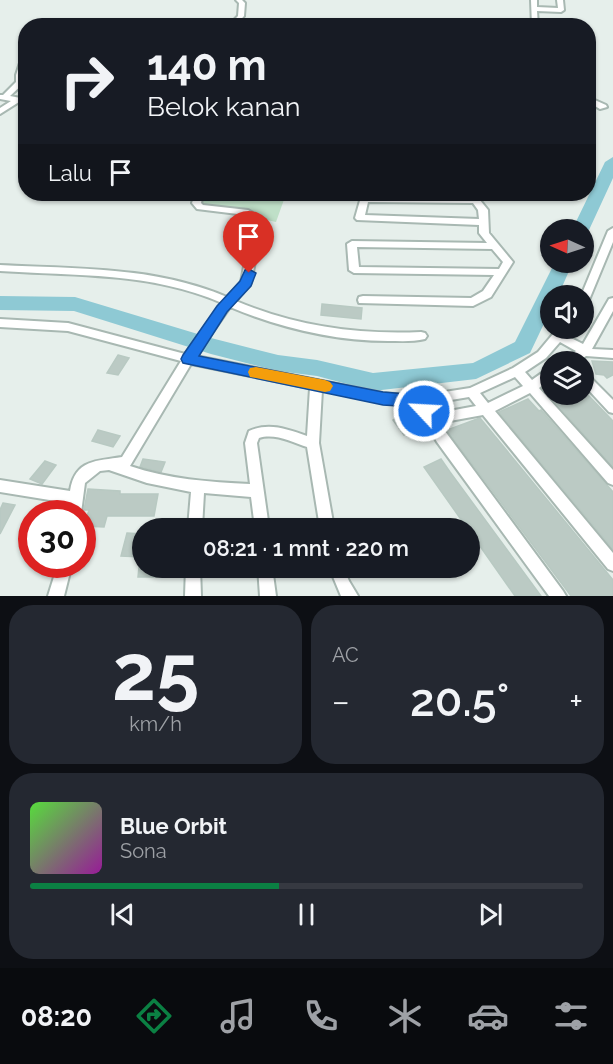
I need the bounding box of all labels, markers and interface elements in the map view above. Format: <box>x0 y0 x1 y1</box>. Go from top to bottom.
text: 140 m <box>147 41 267 90</box>
icon: right <box>48 42 126 120</box>
text: Belok kanan <box>147 91 301 122</box>
icon: arrive <box>104 156 137 189</box>
text: Lalu <box>48 160 92 186</box>
pin <box>223 211 274 273</box>
north arrow <box>540 219 594 273</box>
map controls <box>540 219 594 405</box>
icon: arrive <box>232 220 265 253</box>
button: sound <box>540 285 594 339</box>
button: layers <box>540 351 594 405</box>
position arrow <box>392 379 456 443</box>
speed limit sign: 30 <box>18 500 96 578</box>
text: 08:21 · 1 mnt · 220 m <box>203 535 409 561</box>
text: 25 <box>112 627 199 718</box>
text: AC <box>332 643 359 667</box>
text: 20.5° <box>410 674 509 727</box>
text: − <box>332 682 350 721</box>
text: + <box>569 682 583 721</box>
text: km/h <box>129 712 182 736</box>
text: Blue Orbit <box>120 813 227 839</box>
text: Sona <box>120 839 167 863</box>
icon: previous <box>106 898 139 931</box>
icon: pause <box>290 898 323 931</box>
icon: next <box>474 898 507 931</box>
icon: directions <box>133 995 175 1037</box>
icon: music <box>217 995 259 1037</box>
icon: phone <box>300 995 342 1037</box>
icon: climate <box>384 995 426 1037</box>
icon: car <box>467 995 509 1037</box>
icon: filters <box>550 995 592 1037</box>
text: 08:20 <box>21 1001 92 1032</box>

